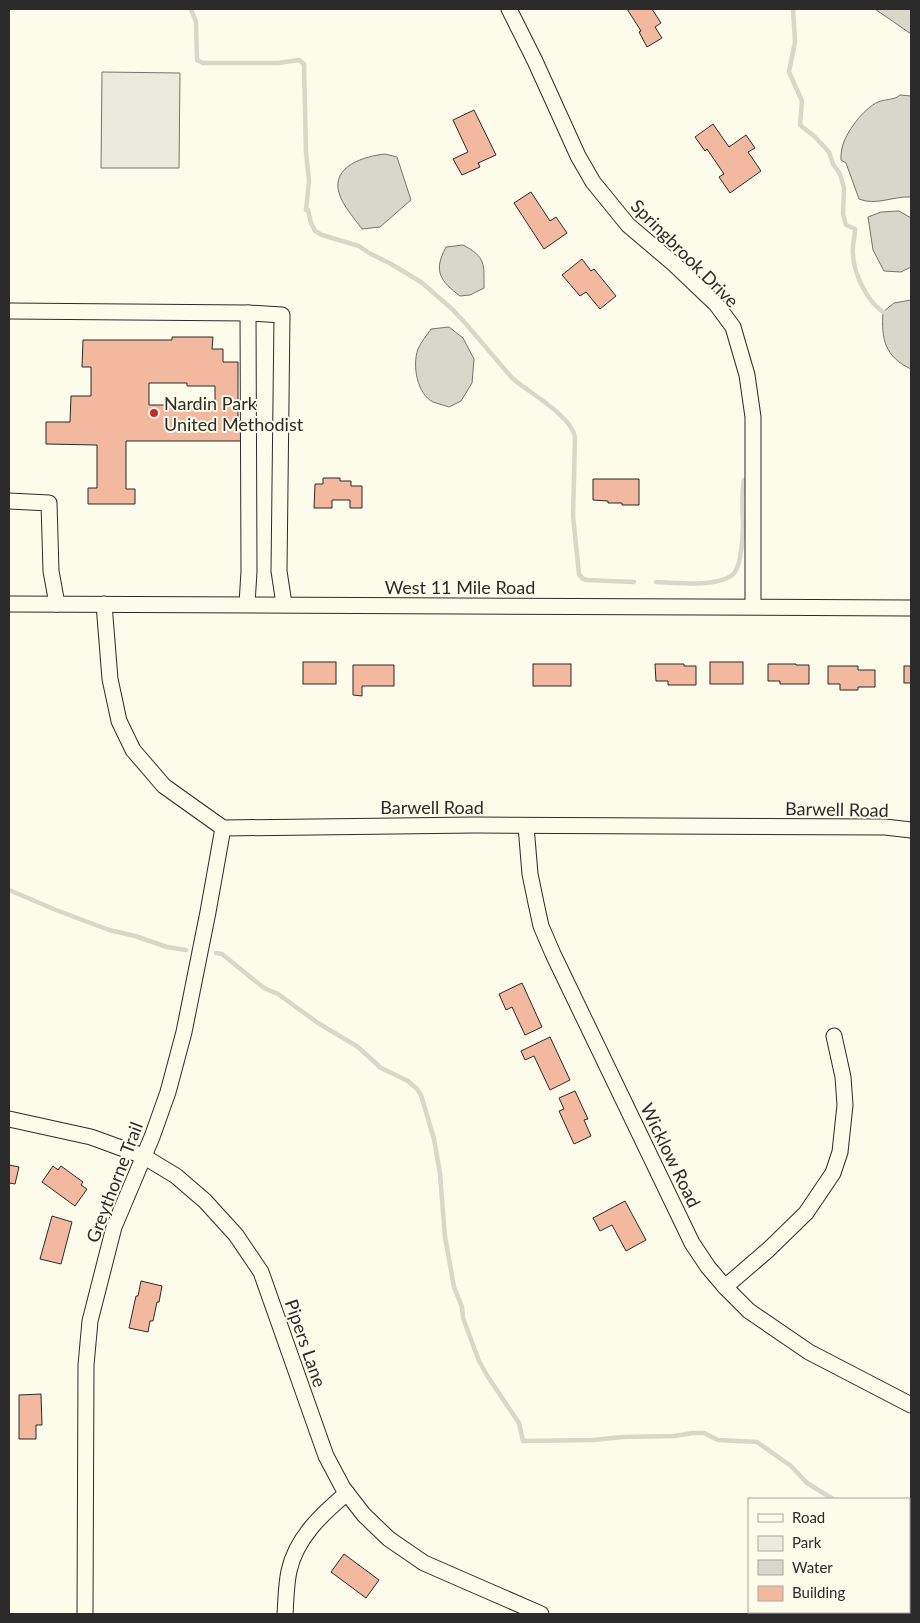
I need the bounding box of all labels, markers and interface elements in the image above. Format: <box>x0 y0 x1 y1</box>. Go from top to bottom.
street label: Springbrook Drive <box>627 195 743 311</box>
place label: Nardin Park United Methodist <box>164 392 304 435</box>
marker: Nardin Park United Methodist <box>148 407 160 419</box>
street label: West 11 Mile Road <box>385 576 535 598</box>
street label: Barwell Road <box>380 796 484 818</box>
street label: Barwell Road <box>785 797 889 821</box>
street label: Wicklow Road <box>636 1099 706 1211</box>
street label: Greythorne Trail <box>81 1119 147 1245</box>
street label: Pipers Lane <box>281 1296 331 1390</box>
legend <box>748 1498 910 1613</box>
text: Road <box>792 1508 825 1526</box>
text: Park <box>792 1533 822 1551</box>
text: Water <box>792 1558 833 1576</box>
text: Building <box>792 1583 845 1601</box>

